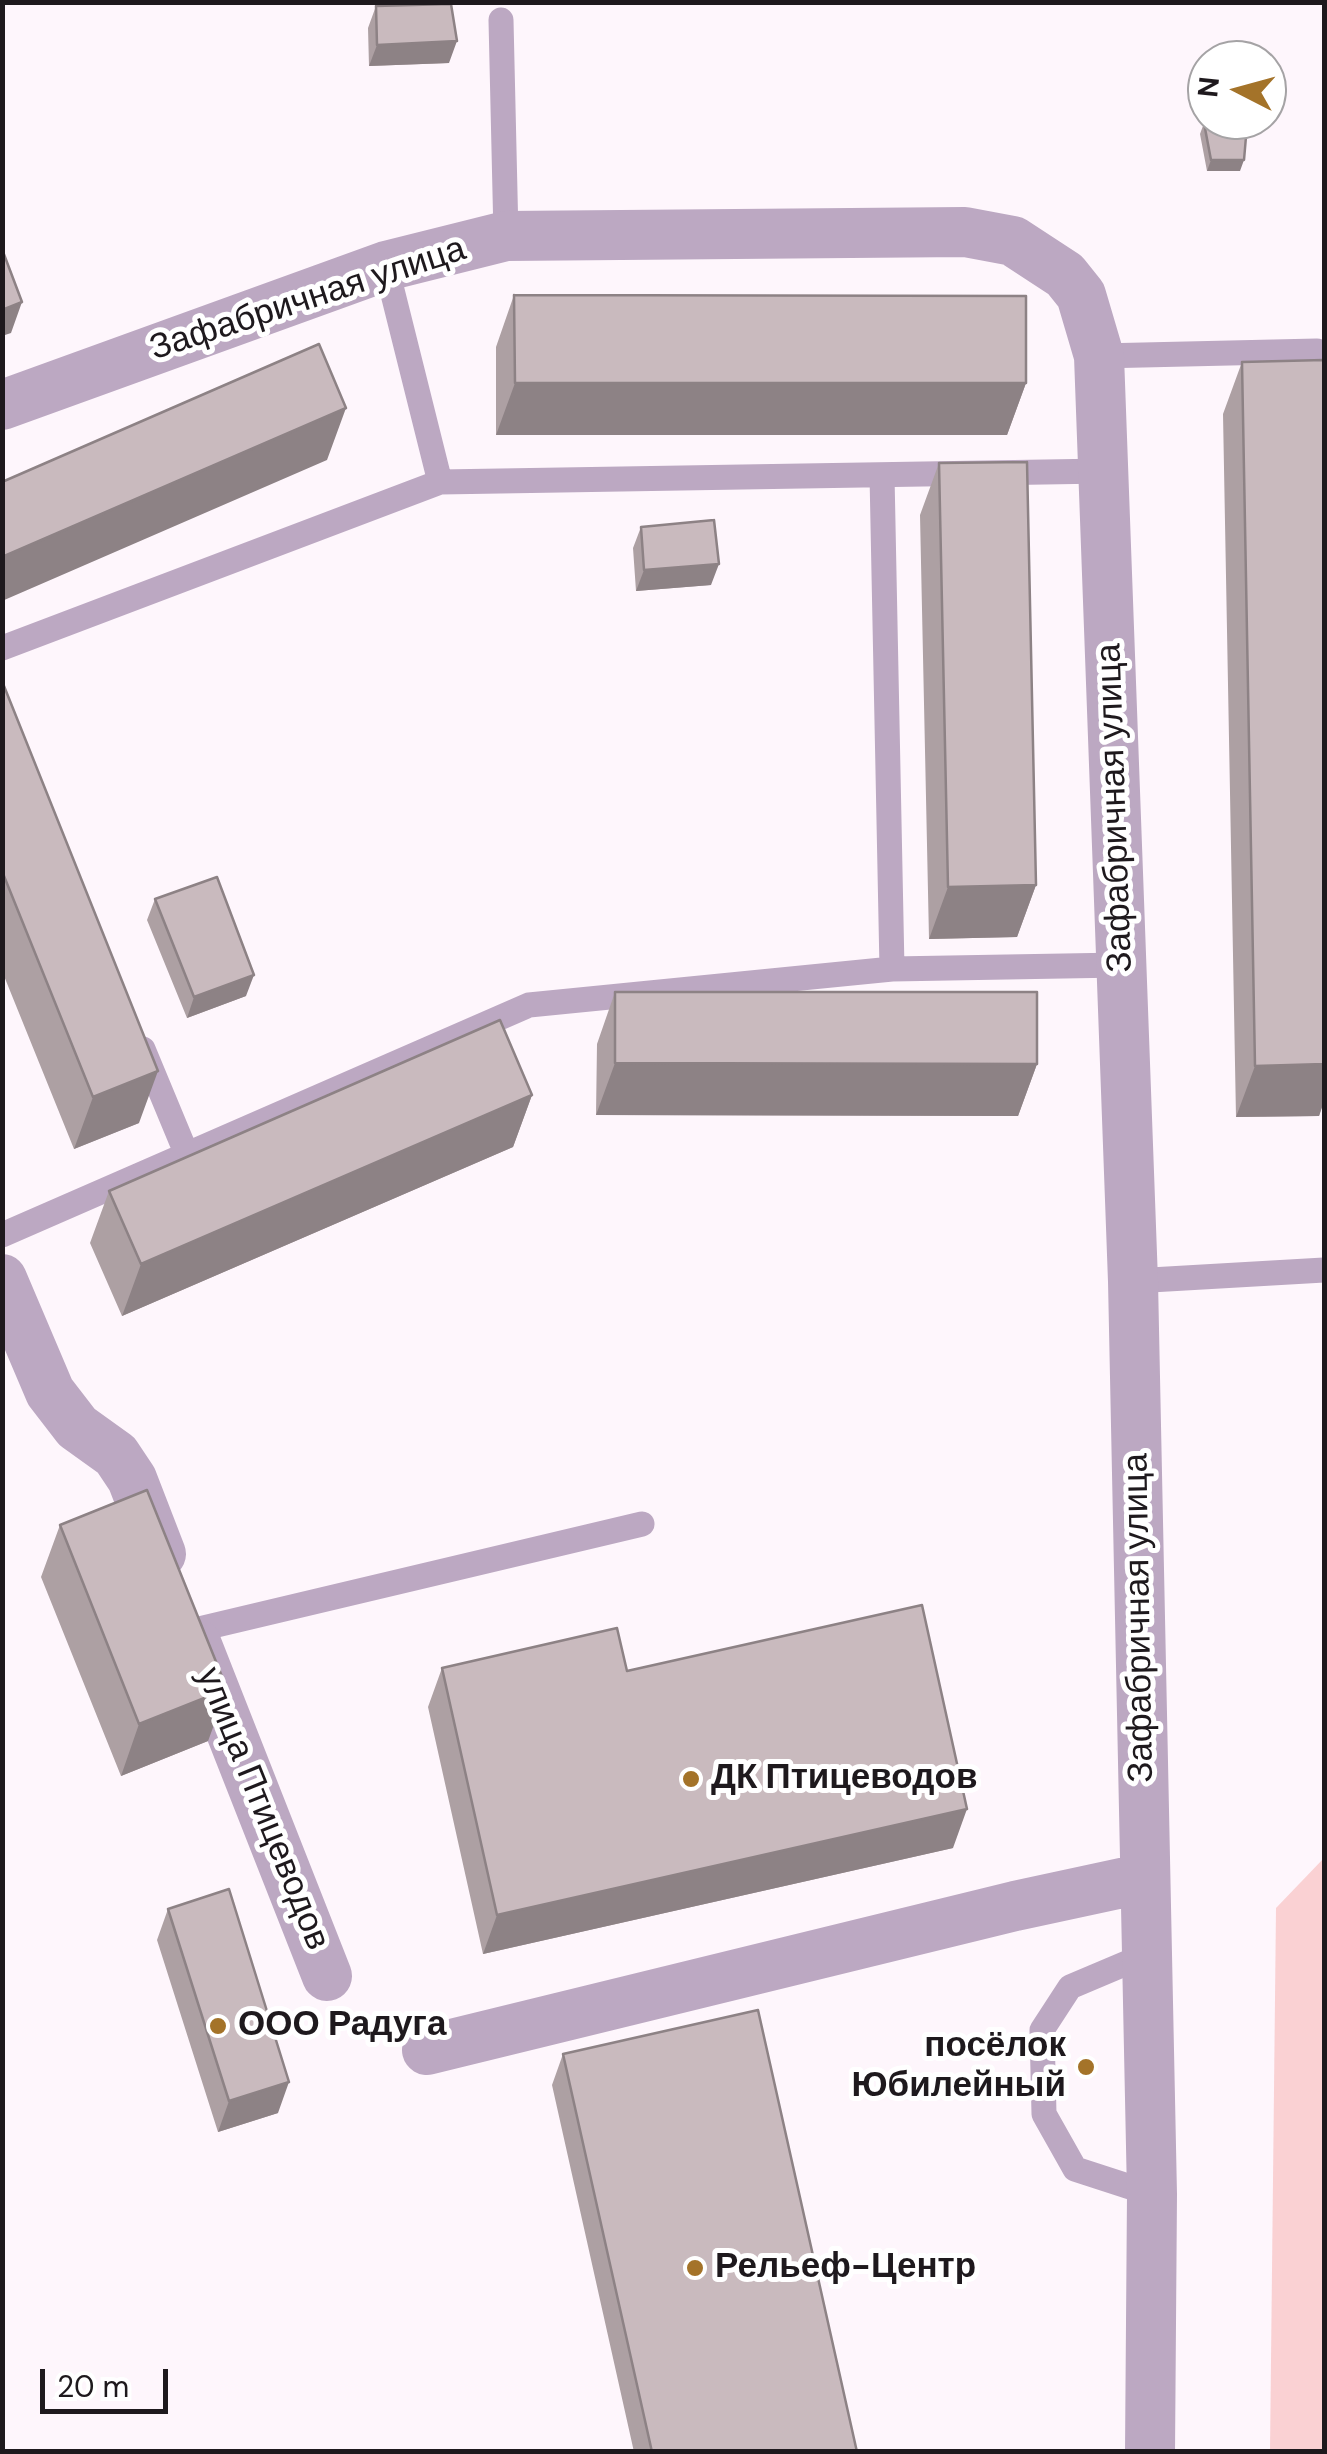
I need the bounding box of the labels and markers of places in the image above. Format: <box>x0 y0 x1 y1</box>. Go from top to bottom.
place label: ДК Птицеводов <box>711 1758 977 1800</box>
marker: ДК Птицеводов <box>680 1768 702 1790</box>
place label: ООО Радуга <box>238 2005 446 2047</box>
marker: ООО Радуга <box>207 2015 229 2037</box>
place label: посёлок Юбилейный <box>851 2026 1066 2108</box>
marker: посёлок Юбилейный <box>1075 2056 1097 2078</box>
place label: Рельеф-Центр <box>715 2247 976 2289</box>
marker: Рельеф-Центр <box>684 2257 706 2279</box>

